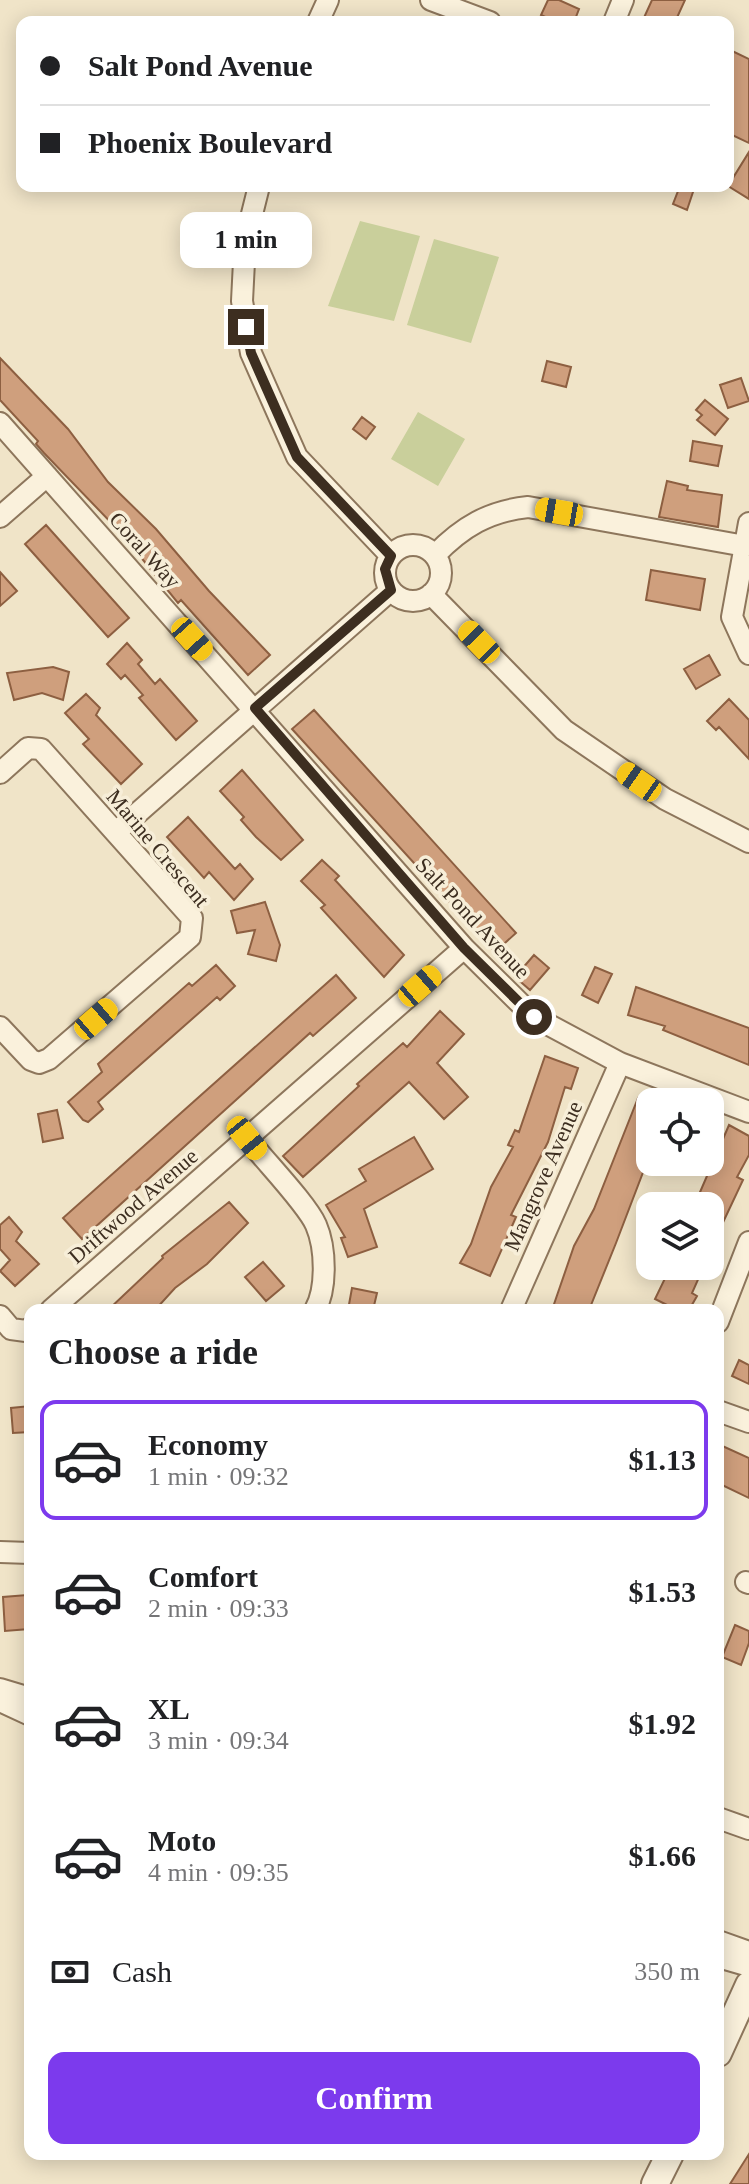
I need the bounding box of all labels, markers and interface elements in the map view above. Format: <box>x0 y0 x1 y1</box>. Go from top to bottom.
text: Salt Pond Avenue <box>88 49 313 82</box>
text: Phoenix Boulevard <box>88 126 332 159</box>
callout: 1 min <box>180 211 312 267</box>
text: 1 min <box>215 225 277 254</box>
route end <box>228 309 264 345</box>
car <box>533 496 585 528</box>
street label: Coral Way <box>104 507 186 593</box>
car <box>167 613 217 665</box>
car <box>454 616 504 668</box>
car <box>612 758 666 806</box>
street label: Marine Crescent <box>102 784 214 912</box>
street label: Salt Pond Avenue <box>411 852 535 984</box>
car <box>394 961 446 1011</box>
car <box>70 994 122 1044</box>
route start <box>516 999 552 1035</box>
map controls <box>636 1088 724 1280</box>
button: locate <box>636 1088 724 1176</box>
street label: Mangrove Avenue <box>499 1097 587 1255</box>
car <box>223 1112 271 1164</box>
street label: Driftwood Avenue <box>63 1143 203 1269</box>
button: layers <box>636 1192 724 1280</box>
text: Choose a ride <box>48 1332 258 1372</box>
icon: car <box>52 1424 124 1496</box>
text: Economy <box>148 1428 268 1461</box>
text: $1.13 <box>629 1443 696 1476</box>
text: 1 min · 09:32 <box>148 1462 289 1491</box>
icon: car <box>52 1556 124 1628</box>
text: Comfort <box>148 1560 258 1593</box>
text: $1.53 <box>629 1575 696 1608</box>
text: 2 min · 09:33 <box>148 1594 289 1623</box>
icon: car <box>52 1688 124 1760</box>
text: XL <box>148 1692 190 1725</box>
text: $1.92 <box>629 1707 696 1740</box>
text: 3 min · 09:34 <box>148 1726 289 1755</box>
icon: car <box>52 1820 124 1892</box>
text: Moto <box>148 1824 216 1857</box>
text: $1.66 <box>629 1839 696 1872</box>
text: 4 min · 09:35 <box>148 1858 289 1887</box>
icon: cash <box>48 1950 92 1994</box>
text: Cash <box>112 1955 172 1988</box>
text: 350 m <box>634 1957 700 1986</box>
button: Confirm <box>48 2052 700 2144</box>

